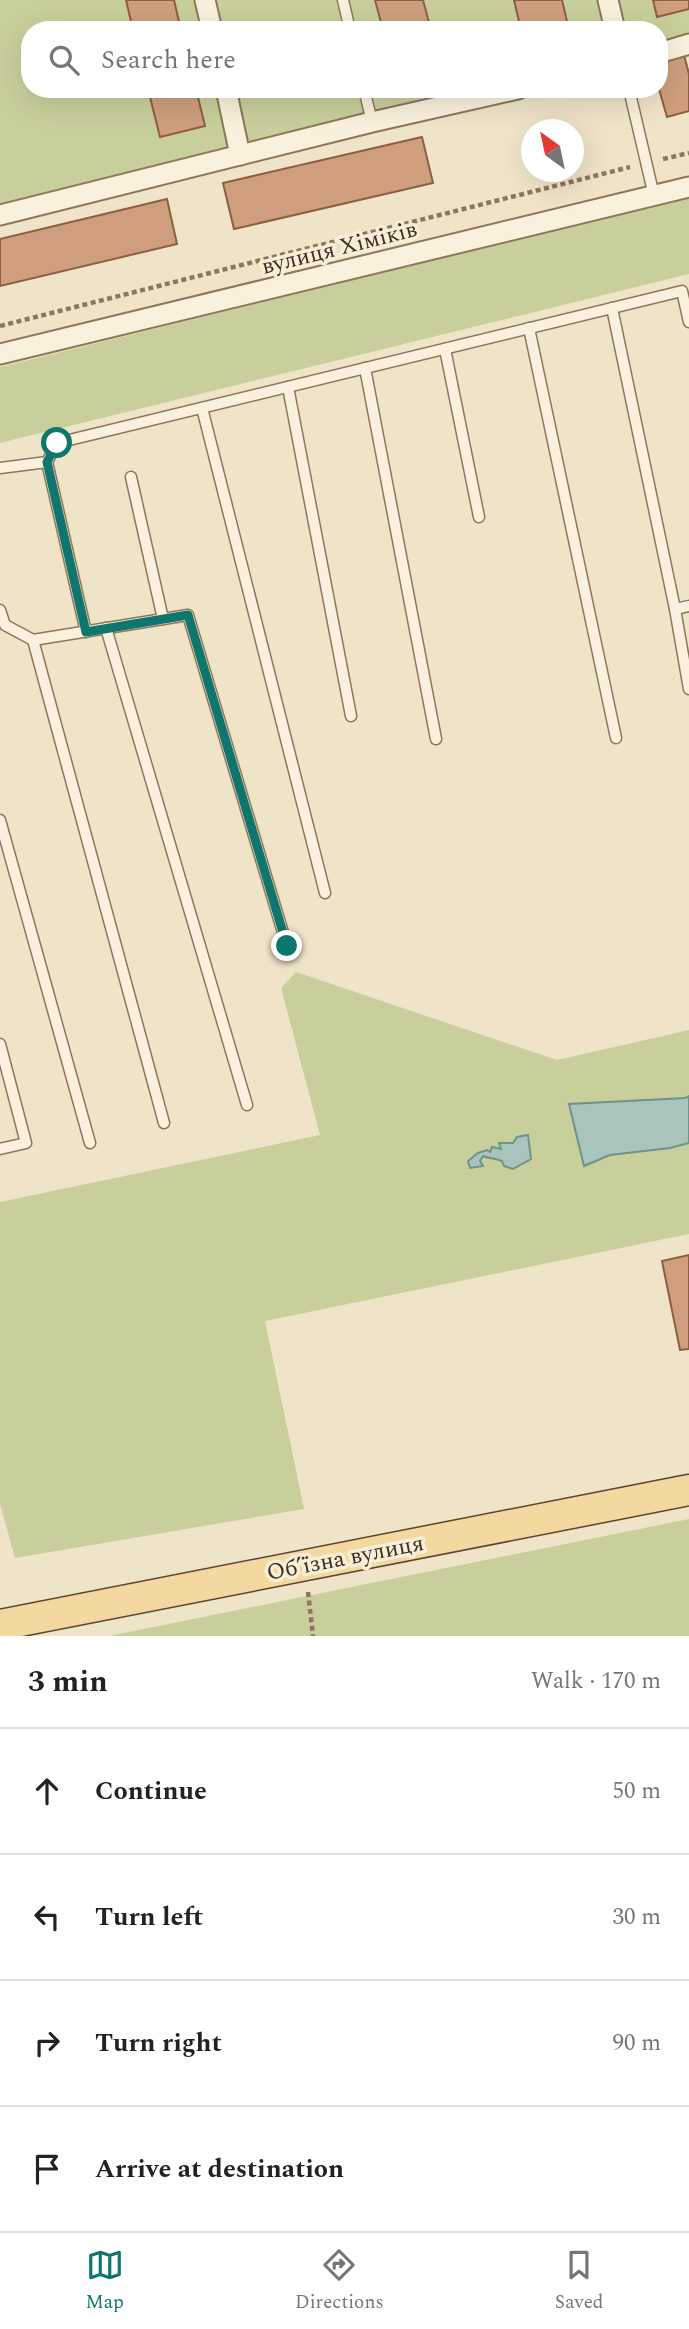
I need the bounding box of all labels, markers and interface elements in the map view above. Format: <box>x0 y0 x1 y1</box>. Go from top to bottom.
search box <box>21 21 668 98</box>
text: Search here <box>101 40 236 80</box>
icon: search <box>45 41 83 79</box>
north arrow <box>521 119 584 182</box>
street label: вулиця Хіміків <box>258 212 421 285</box>
route start <box>41 427 72 458</box>
route end <box>271 930 302 961</box>
street label: Обʼїзна вулиця <box>264 1526 427 1591</box>
text: 3 min <box>28 1659 108 1705</box>
text: Walk · 170 m <box>531 1664 661 1699</box>
text: Continue <box>95 1771 207 1811</box>
icon: ahead <box>28 1772 66 1810</box>
text: 50 m <box>612 1774 661 1809</box>
text: Turn left <box>95 1897 203 1937</box>
icon: left <box>28 1898 66 1936</box>
text: 30 m <box>612 1900 661 1935</box>
text: Turn right <box>95 2023 222 2063</box>
icon: right <box>28 2024 66 2062</box>
text: 90 m <box>612 2026 661 2061</box>
text: Arrive at destination <box>95 2149 344 2189</box>
icon: arrive <box>28 2150 66 2188</box>
tab: Map <box>86 2246 124 2317</box>
tab: Directions <box>295 2246 384 2317</box>
tab: Saved <box>555 2246 603 2317</box>

